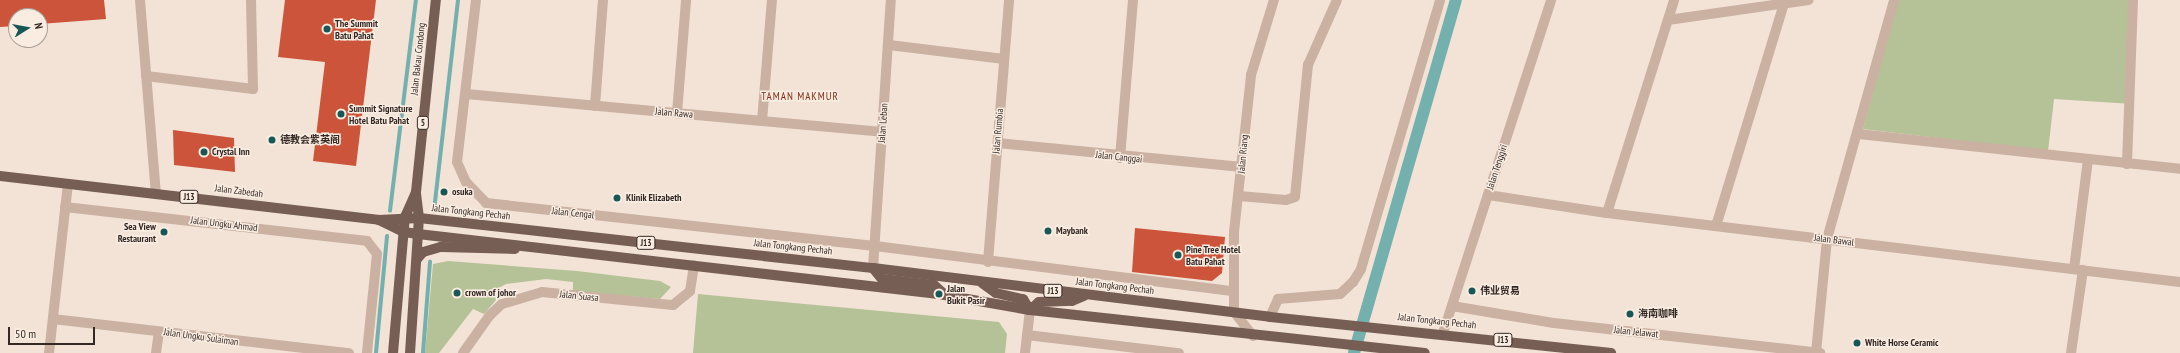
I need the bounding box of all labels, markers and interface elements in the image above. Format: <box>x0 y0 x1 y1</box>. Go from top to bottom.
north arrow <box>8 8 48 48</box>
place label: The Summit Batu Pahat <box>335 17 378 40</box>
text: N <box>31 22 46 30</box>
street label: Jalan Bakau Condong <box>408 22 428 96</box>
marker: The Summit Batu Pahat <box>322 24 332 34</box>
district label: TAMAN MAKMUR <box>761 89 839 103</box>
place label: Summit Signature Hotel Batu Pahat <box>349 102 413 126</box>
street label: Jalan Leban <box>876 103 890 143</box>
street label: Jalan Rawa <box>655 105 693 121</box>
street label: Jalan Rumbia <box>990 108 1006 154</box>
marker: Summit Signature Hotel Batu Pahat <box>336 109 346 119</box>
road number: 5 <box>416 116 430 130</box>
place label: 德教会紫英阁 <box>280 134 340 146</box>
street label: Jalan Riang <box>1235 134 1251 174</box>
marker: 德教会紫英阁 <box>267 135 277 145</box>
street label: Jalan Tenggiri <box>1484 143 1510 191</box>
place label: Crystal Inn <box>212 146 250 158</box>
marker: Crystal Inn <box>199 147 209 157</box>
street label: Jalan Canggai <box>1095 149 1143 165</box>
street label: Jalan Zabedah <box>214 182 264 200</box>
place label: osuka <box>452 186 473 198</box>
marker: osuka <box>439 187 449 197</box>
road number: J13 <box>179 190 199 204</box>
marker: Klinik Elizabeth <box>611 192 623 204</box>
place label: Klinik Elizabeth <box>626 192 682 204</box>
street label: Jalan Tongkang Pechah <box>431 202 511 222</box>
street label: Jalan Cengal <box>551 205 595 221</box>
street label: Jalan Ungku Ahmad <box>190 214 258 234</box>
place label: Sea View Restaurant <box>118 220 156 244</box>
place label: Maybank <box>1056 225 1088 237</box>
marker: Maybank <box>1043 226 1053 236</box>
marker: Sea View Restaurant <box>159 227 169 237</box>
street label: Jalan Bawal <box>1813 232 1855 248</box>
road number: J13 <box>636 236 656 250</box>
street label: Jalan Tongkang Pechah <box>753 237 833 257</box>
place label: Pine Tree Hotel Batu Pahat <box>1186 243 1241 266</box>
marker: Pine Tree Hotel Batu Pahat <box>1173 250 1183 260</box>
street label: Jalan Tongkang Pechah <box>1075 275 1155 297</box>
place label: Jalan Bukit Pasir <box>947 282 985 306</box>
road number: J13 <box>1043 284 1063 298</box>
place label: 伟业贸易 <box>1480 285 1520 297</box>
marker: 伟业贸易 <box>1467 286 1477 296</box>
place label: crown of johor <box>465 287 516 299</box>
marker: crown of johor <box>452 288 462 298</box>
street label: Jalan Suasa <box>559 288 599 304</box>
marker: Jalan Bukit Pasir <box>934 289 944 299</box>
place label: 海南咖啡 <box>1638 308 1678 320</box>
marker: 海南咖啡 <box>1625 309 1635 319</box>
street label: Jalan Tongkang Pechah <box>1397 311 1477 331</box>
scale bar <box>10 319 97 345</box>
street label: Jalan Jelawat <box>1613 324 1659 340</box>
text: 50 m <box>15 326 36 341</box>
street label: Jalan Ungku Sulaiman <box>163 326 239 348</box>
road number: J13 <box>1493 333 1513 347</box>
place label: White Horse Ceramic <box>1865 337 1939 349</box>
marker: White Horse Ceramic <box>1852 338 1862 348</box>

